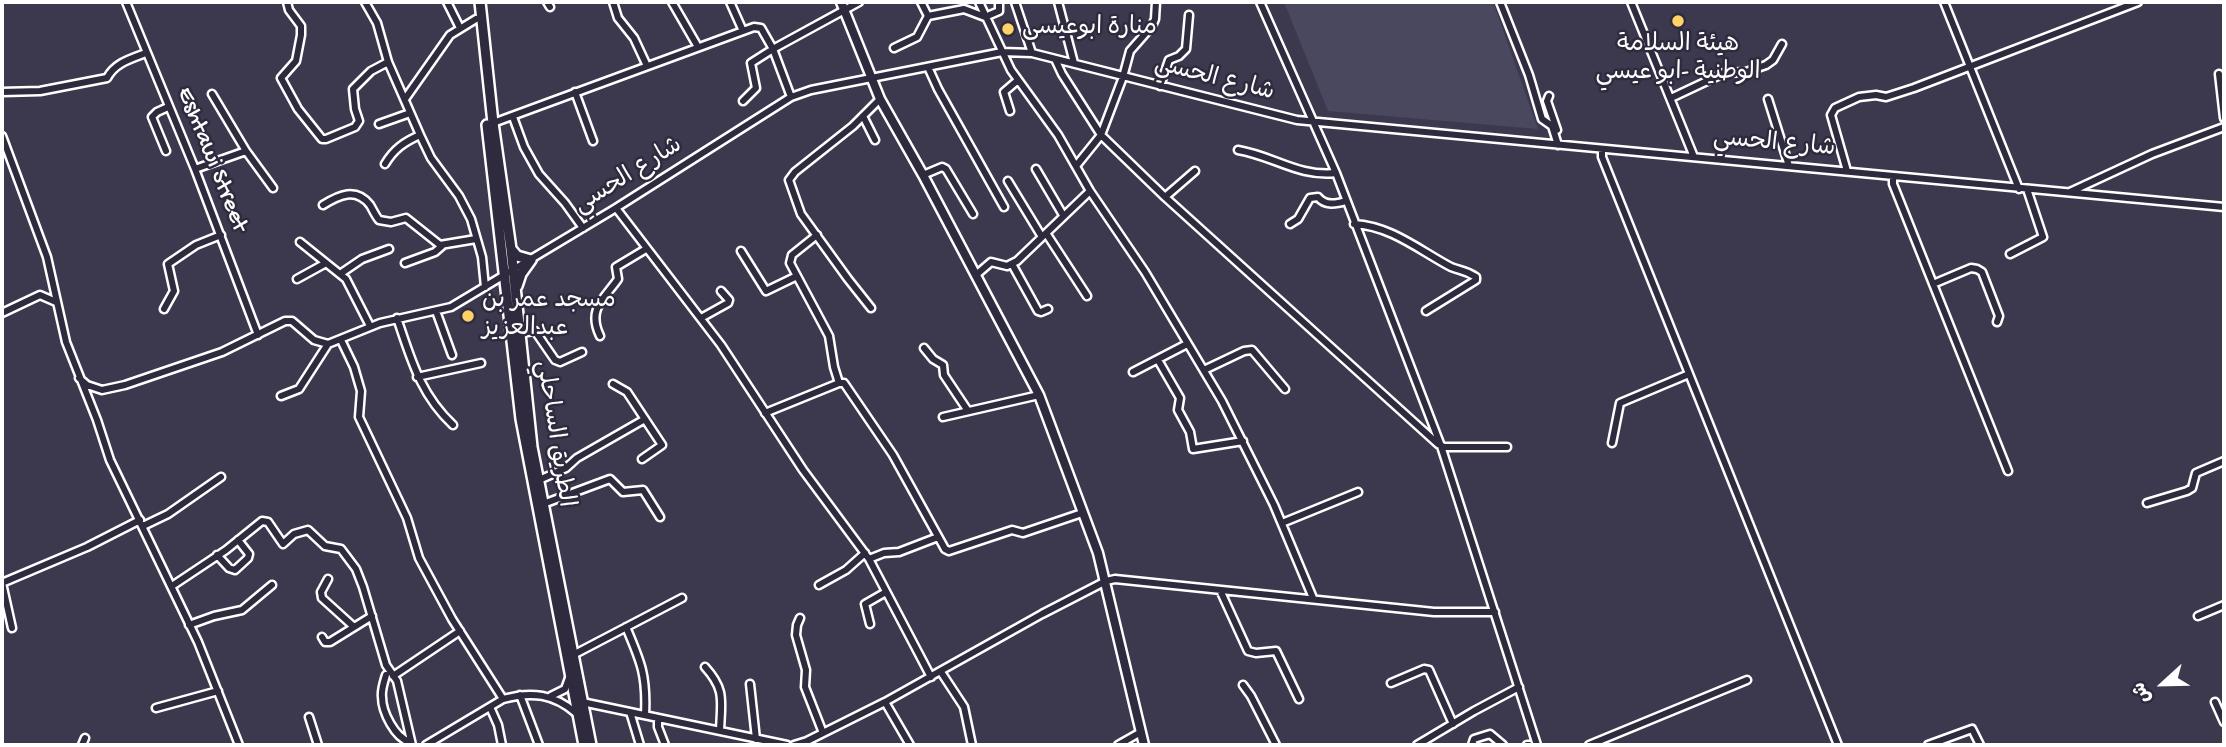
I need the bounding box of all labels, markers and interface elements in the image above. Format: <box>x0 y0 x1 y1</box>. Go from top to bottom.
marker: هيئة السلامة الوطنية -ابو عيسي <box>1670 13 1686 29</box>
place label: منارة ابوعيسى <box>1022 15 1157 43</box>
marker: منارة ابوعيسى <box>1000 21 1016 37</box>
place label: هيئة السلامة الوطنية -ابو عيسي <box>1596 32 1760 88</box>
street label: شارع الحسي <box>1151 51 1277 109</box>
street label: Eshtawi Street <box>169 84 253 236</box>
street label: شارع الحسي <box>1712 125 1836 165</box>
street label: شارع الحسي <box>569 132 689 222</box>
place label: مسجد عمر بن عبدالعزيز <box>482 288 616 344</box>
marker: مسجد عمر بن عبدالعزيز <box>460 308 476 324</box>
street label: الطريق الساحلي <box>527 359 579 509</box>
north arrow <box>2128 649 2198 719</box>
text: ش <box>2128 678 2158 706</box>

